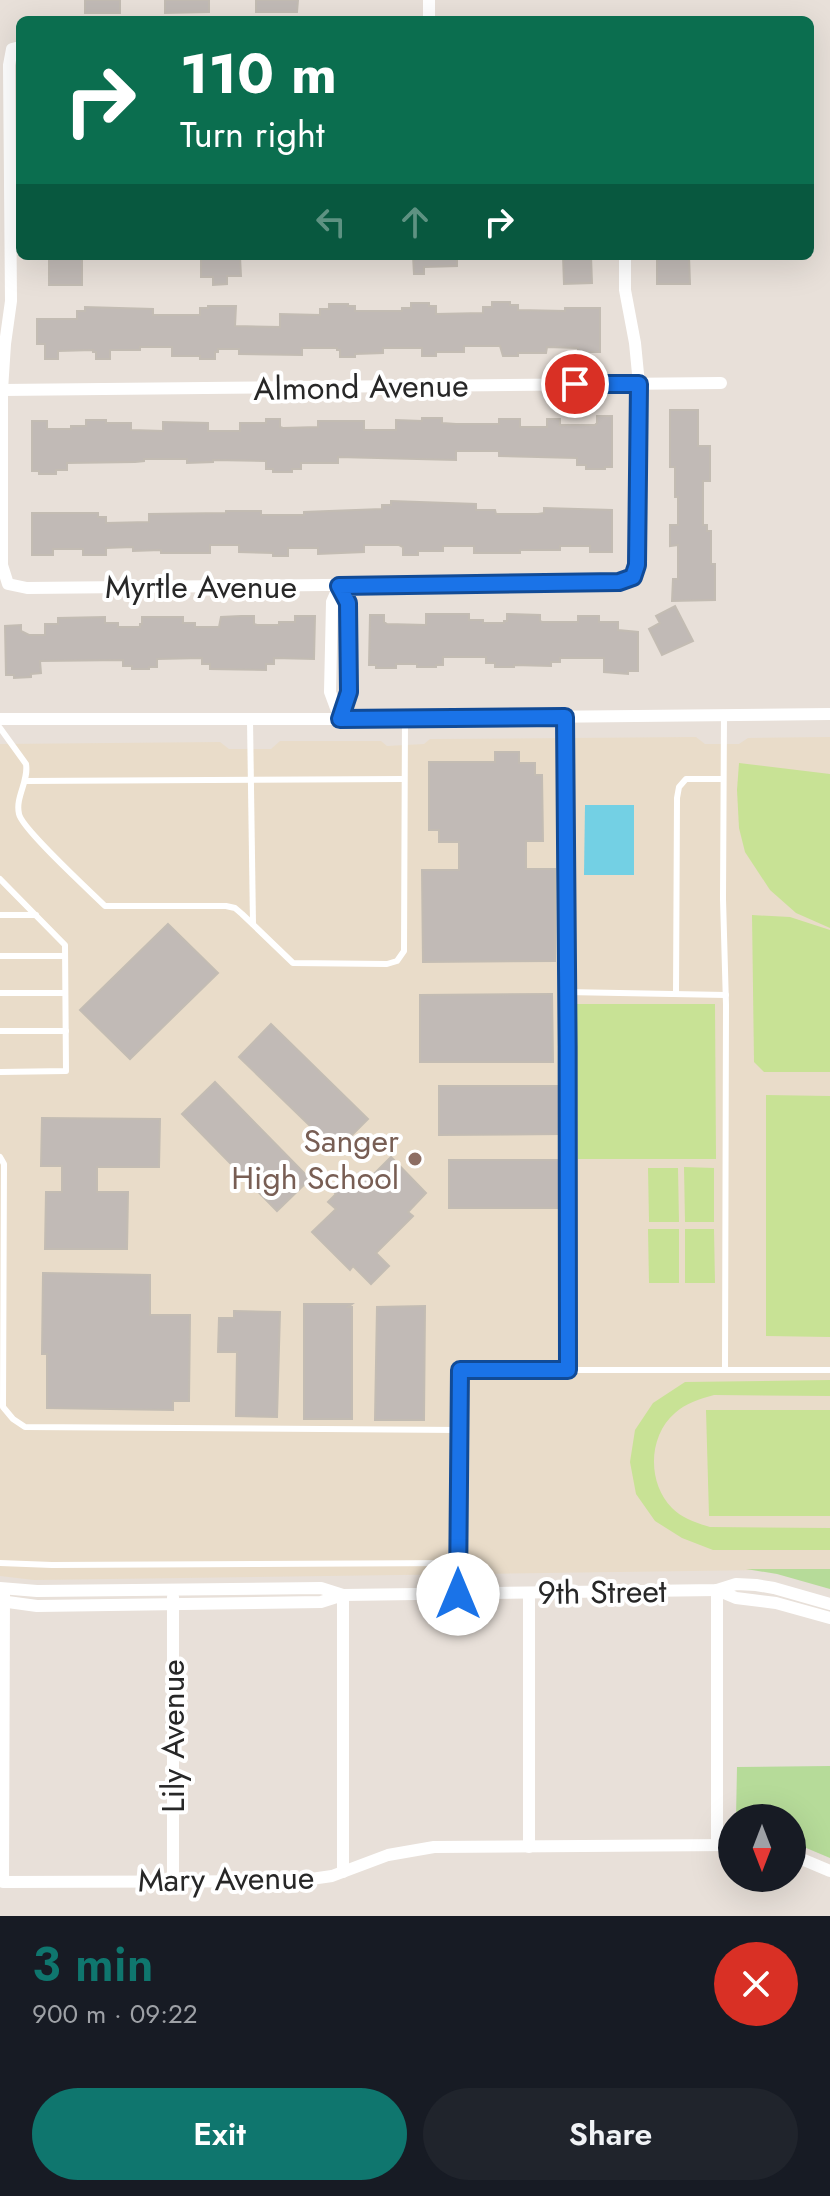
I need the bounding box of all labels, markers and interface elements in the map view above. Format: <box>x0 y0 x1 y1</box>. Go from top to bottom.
text: 110 m <box>180 33 337 114</box>
icon: right <box>48 48 152 152</box>
text: Turn right <box>180 108 325 160</box>
icon: left <box>309 200 353 244</box>
icon: ahead <box>393 200 437 244</box>
icon: right <box>477 200 521 244</box>
pin <box>541 350 609 418</box>
street label: Almond Avenue <box>253 362 469 412</box>
icon: arrive <box>553 362 597 406</box>
street label: Myrtle Avenue <box>105 564 297 610</box>
place label: Sanger High School <box>231 1118 399 1201</box>
marker: Sanger High School <box>406 1150 424 1168</box>
position arrow <box>416 1552 500 1636</box>
street label: 9th Street <box>537 1568 667 1616</box>
street label: Lily Avenue <box>150 1659 196 1813</box>
north arrow <box>718 1804 806 1892</box>
map controls <box>718 1804 806 1892</box>
street label: Mary Avenue <box>137 1854 315 1904</box>
text: 3 min <box>32 1930 154 1999</box>
button: close <box>714 1942 798 2026</box>
text: 900 m · 09:22 <box>32 1995 198 2033</box>
button: Exit <box>32 2088 407 2180</box>
button: Share <box>423 2088 798 2180</box>

